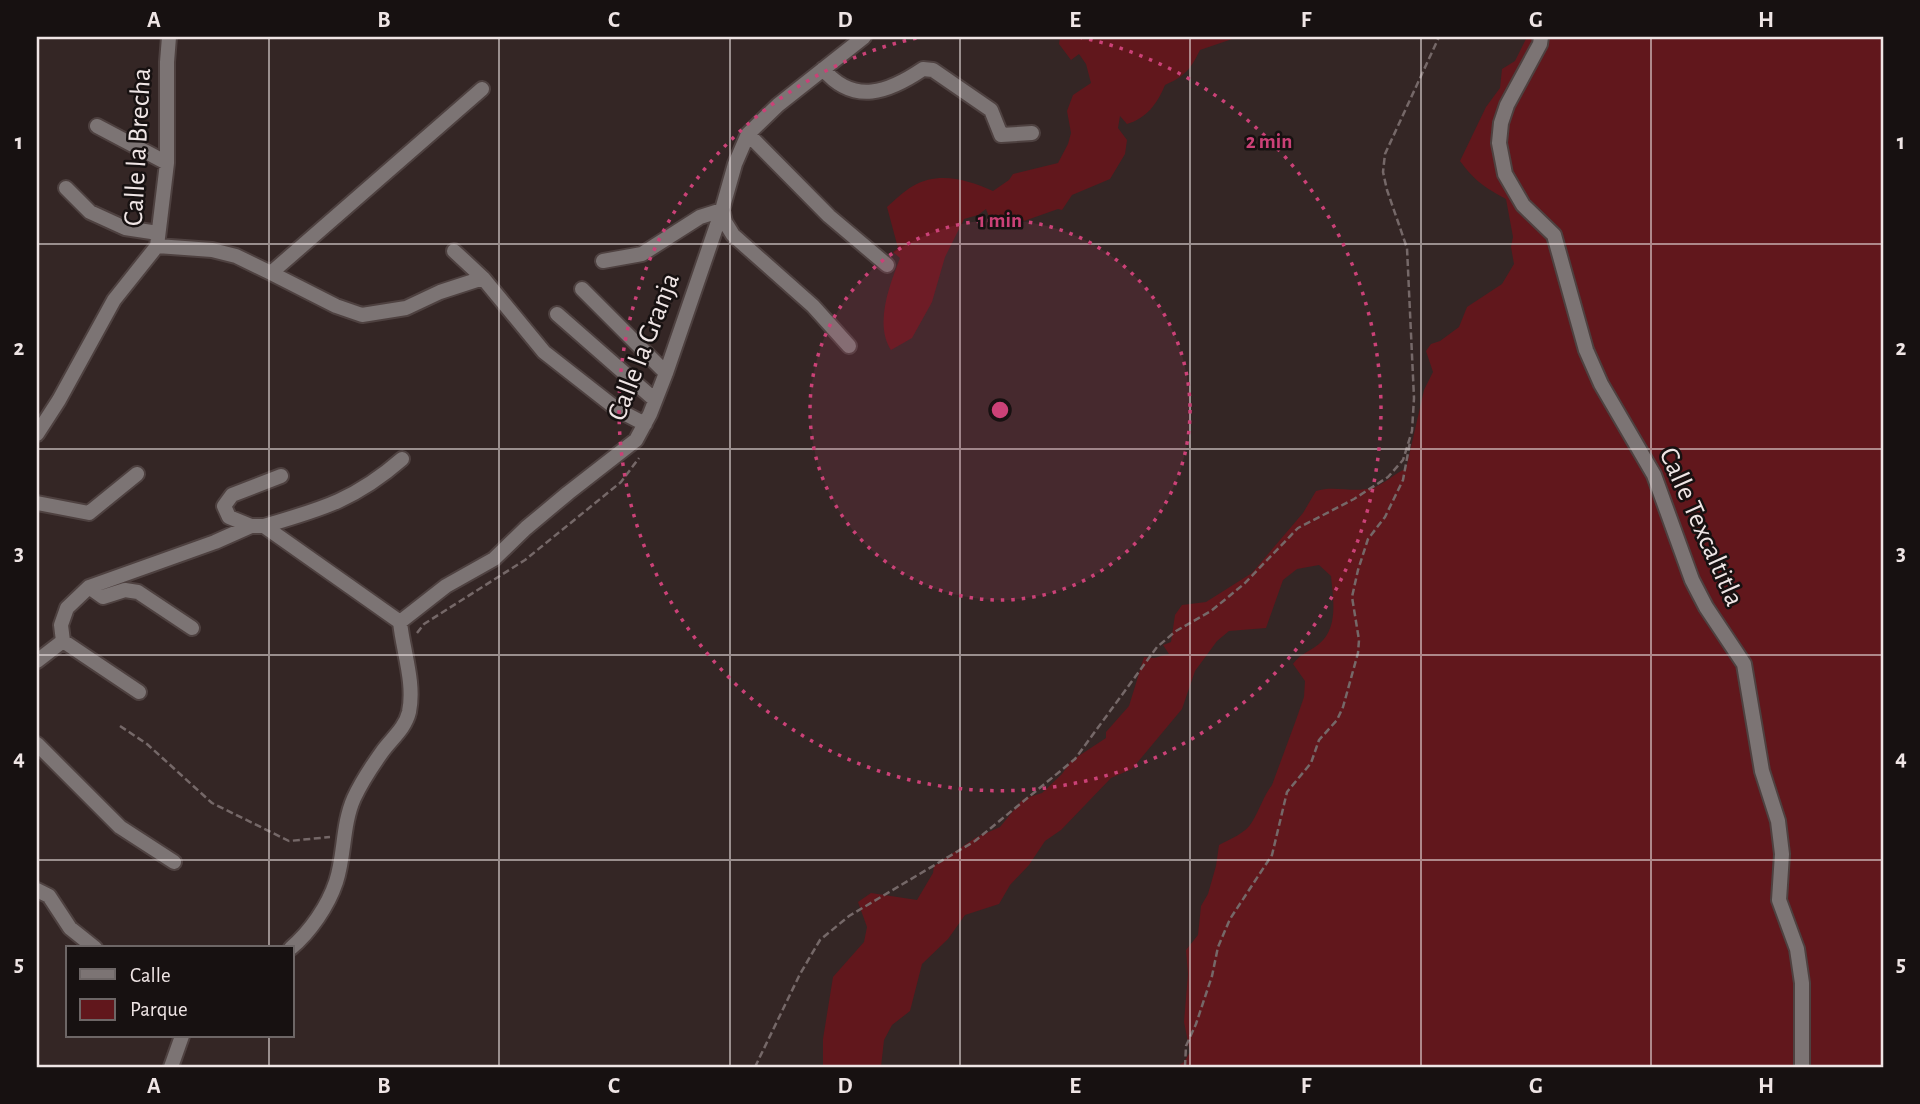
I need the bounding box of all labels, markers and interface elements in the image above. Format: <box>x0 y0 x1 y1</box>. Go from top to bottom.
text: A <box>147 9 161 32</box>
text: B <box>377 9 391 32</box>
text: C <box>608 9 620 32</box>
text: D <box>837 9 853 32</box>
text: E <box>1069 9 1081 32</box>
text: F <box>1301 9 1312 32</box>
text: G <box>1529 9 1543 32</box>
text: H <box>1758 9 1774 32</box>
street label: Calle la Brecha <box>120 67 156 227</box>
text: 1 <box>15 131 23 154</box>
text: 2 min <box>1246 131 1292 152</box>
text: 1 <box>1897 131 1905 154</box>
text: 1 min <box>978 210 1022 231</box>
street label: Calle la Granja <box>603 269 685 425</box>
text: 2 <box>14 337 25 360</box>
text: 2 <box>1896 337 1907 360</box>
centre of rings <box>988 398 1012 422</box>
street label: Calle Texcaltitla <box>1654 444 1748 610</box>
text: 3 <box>14 542 24 565</box>
text: 3 <box>1896 542 1906 565</box>
text: 4 <box>13 747 25 770</box>
text: 4 <box>1895 747 1907 770</box>
legend <box>66 946 294 1038</box>
text: 5 <box>14 953 24 976</box>
text: 5 <box>1896 953 1906 976</box>
text: Calle <box>130 965 171 986</box>
text: Parque <box>130 999 188 1020</box>
text: A <box>147 1075 161 1098</box>
text: B <box>377 1075 391 1098</box>
text: C <box>608 1075 620 1098</box>
text: D <box>837 1075 853 1098</box>
text: E <box>1069 1075 1081 1098</box>
text: F <box>1301 1075 1312 1098</box>
text: G <box>1529 1075 1543 1098</box>
text: H <box>1758 1075 1774 1098</box>

